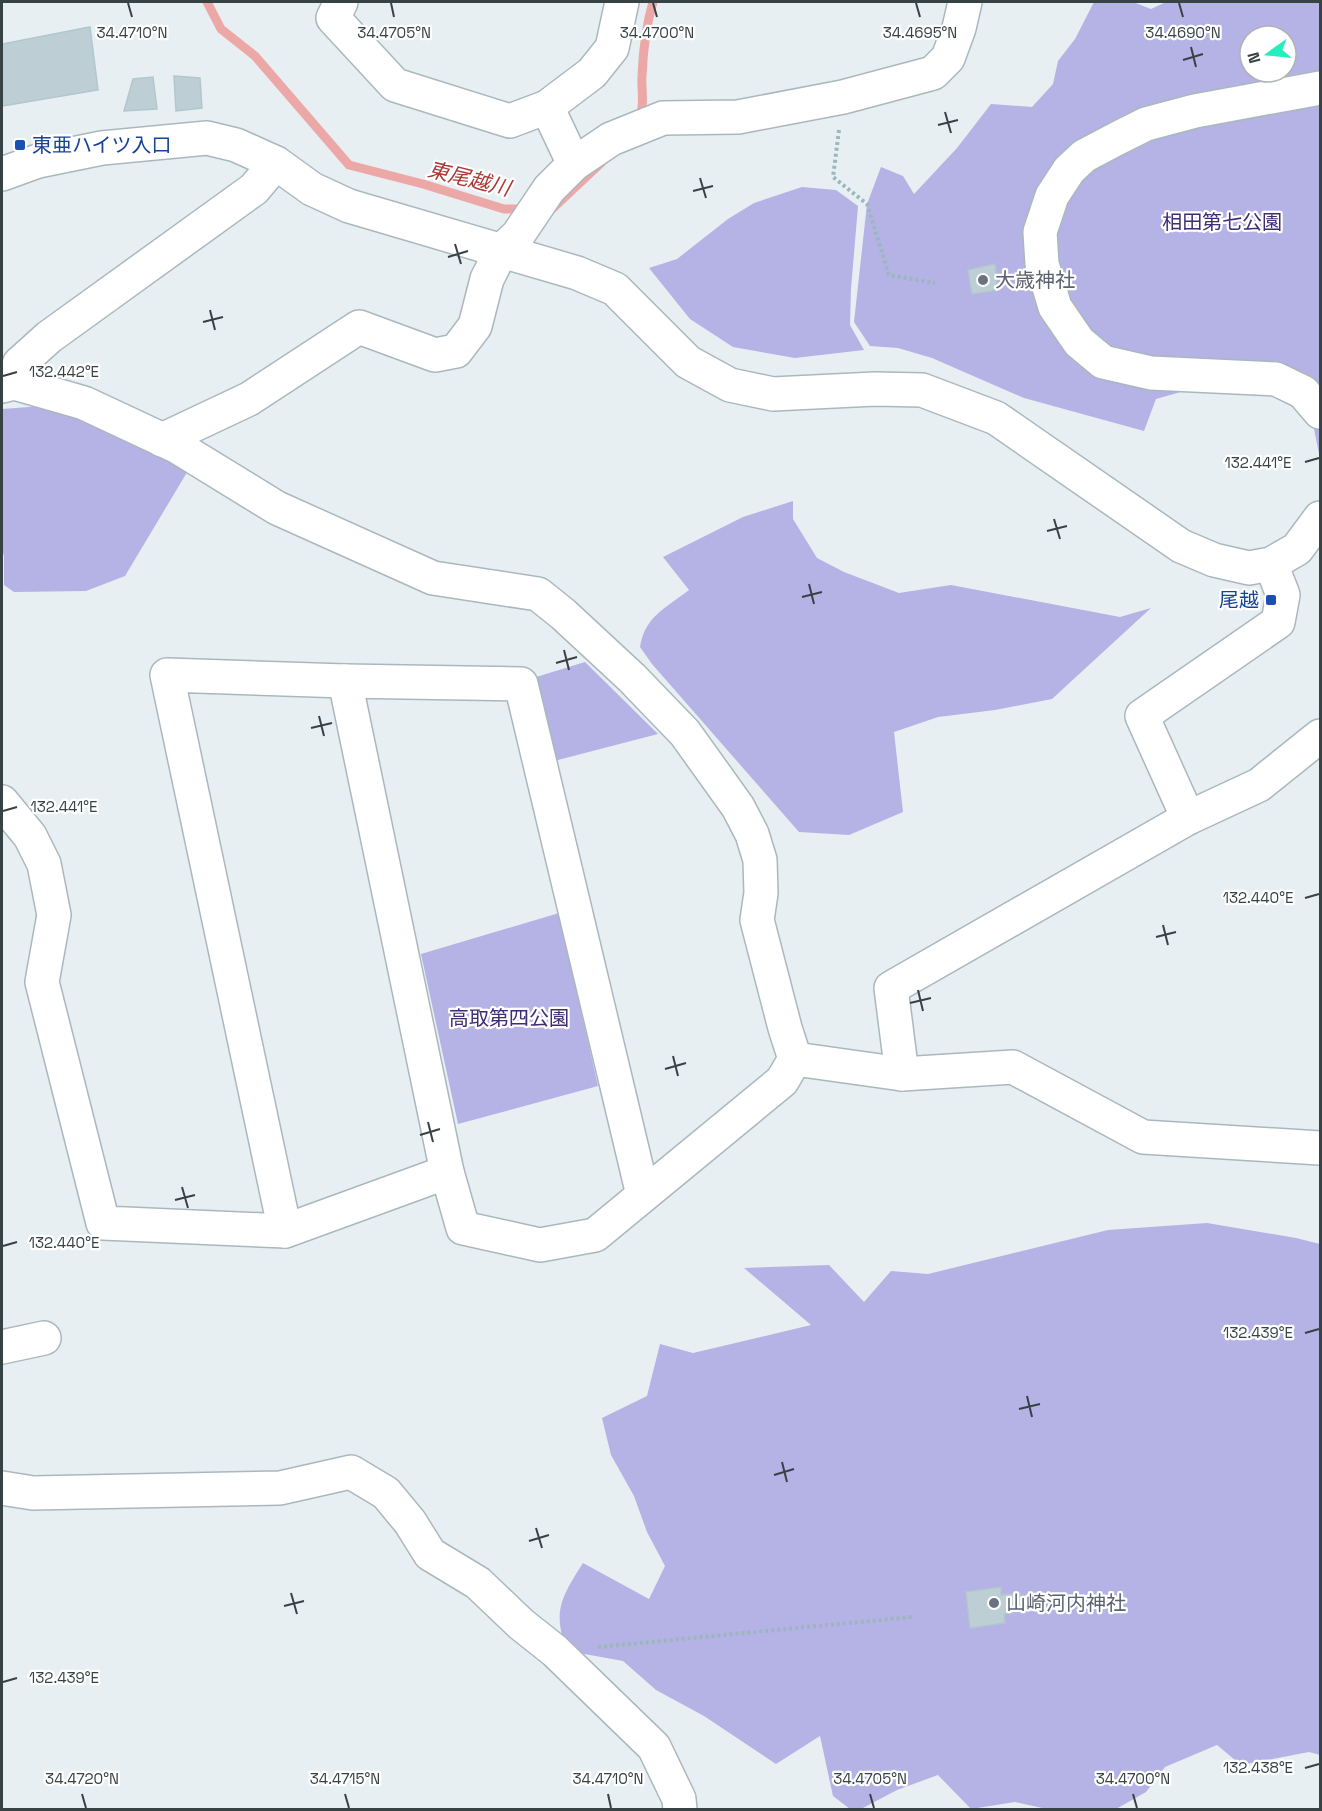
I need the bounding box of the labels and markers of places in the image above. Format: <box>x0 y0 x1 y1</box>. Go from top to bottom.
place label: 東亜ハイツ入口 <box>32 132 172 158</box>
marker: 東亜ハイツ入口 <box>13 138 27 152</box>
place label: 大歳神社 <box>995 267 1075 293</box>
marker: 大歳神社 <box>976 273 990 287</box>
place label: 尾越 <box>1219 587 1259 613</box>
marker: 尾越 <box>1264 593 1278 607</box>
place label: 山崎河内神社 <box>1006 1590 1126 1616</box>
marker: 山崎河内神社 <box>987 1596 1001 1610</box>

